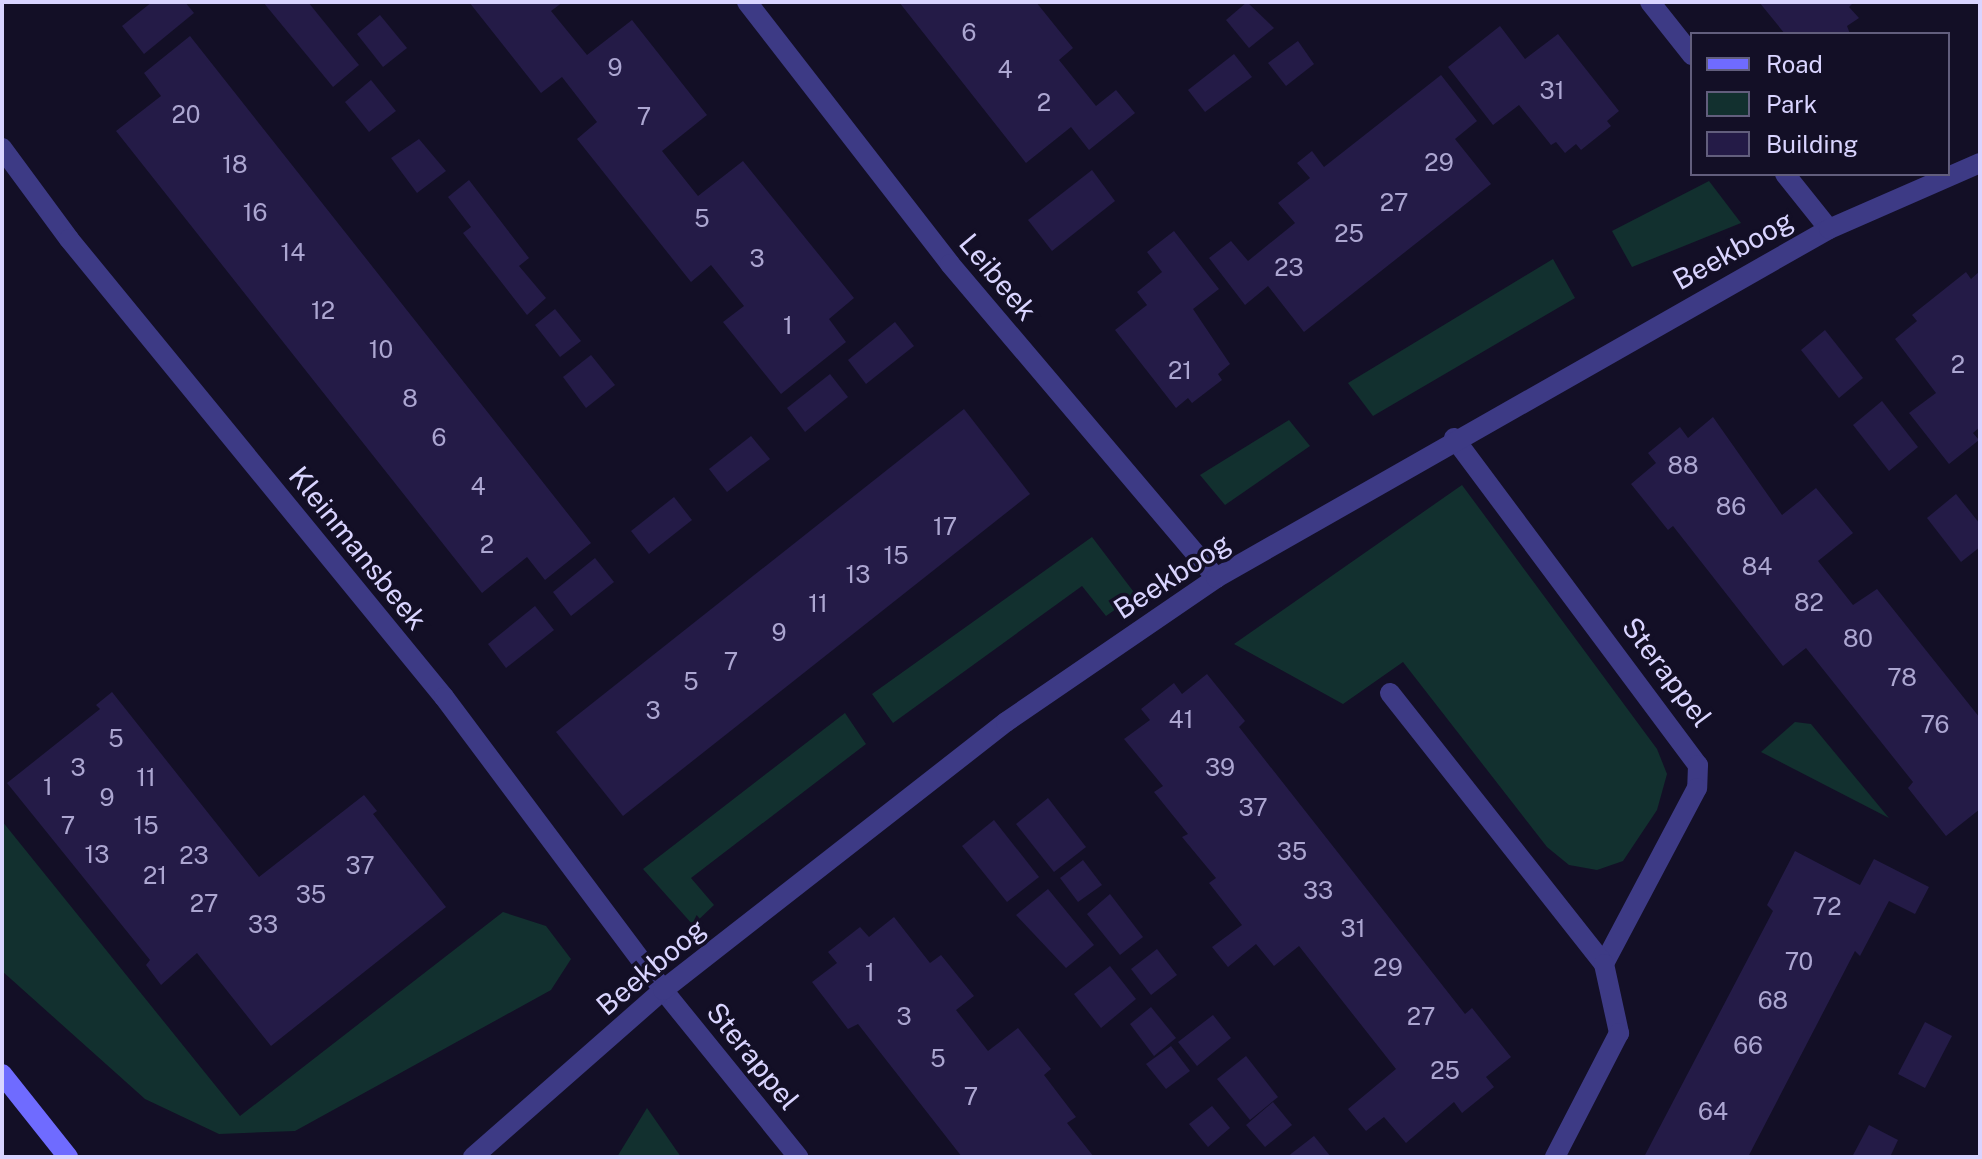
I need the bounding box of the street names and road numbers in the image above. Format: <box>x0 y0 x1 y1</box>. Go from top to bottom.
street label: Beekboog <box>1667 203 1799 297</box>
street label: Leibeek <box>952 227 1044 327</box>
street label: Kleinmansbeek <box>282 460 434 636</box>
street label: Beekboog <box>1107 526 1237 626</box>
street label: Sterappel <box>1615 611 1719 733</box>
street label: Beekboog <box>590 912 712 1022</box>
street label: Sterappel <box>700 996 806 1116</box>

